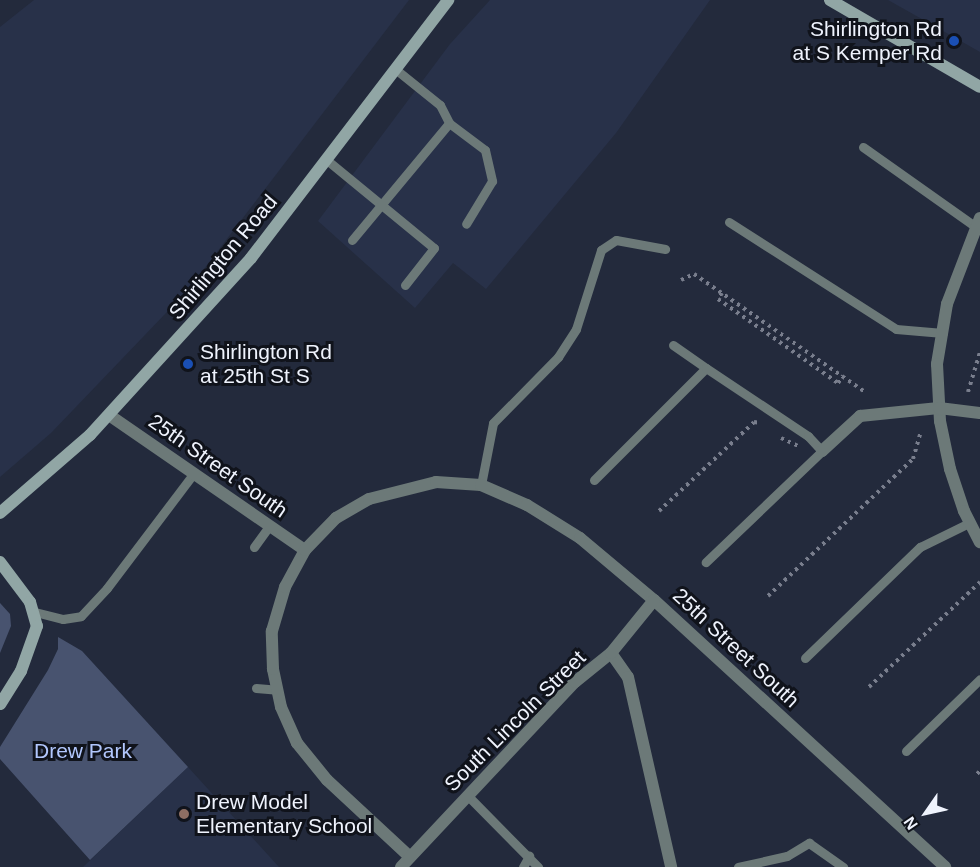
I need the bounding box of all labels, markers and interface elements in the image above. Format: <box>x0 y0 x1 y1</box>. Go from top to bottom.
place label: Shirlington Rd at S Kemper Rd <box>793 16 942 66</box>
marker: Shirlington Rd at S Kemper Rd <box>947 34 961 48</box>
street label: Shirlington Road <box>163 189 283 325</box>
place label: Shirlington Rd at 25th St S <box>200 339 332 389</box>
marker: Shirlington Rd at 25th St S <box>181 357 195 371</box>
street label: 25th Street South <box>144 409 292 523</box>
street label: 25th Street South <box>668 583 804 713</box>
street label: South Lincoln Street <box>439 645 591 797</box>
park label: Drew Park <box>34 738 132 764</box>
north arrow <box>896 783 956 843</box>
place label: Drew Model Elementary School <box>196 789 372 839</box>
marker: Drew Model Elementary School <box>177 807 191 821</box>
text: N <box>900 814 921 833</box>

